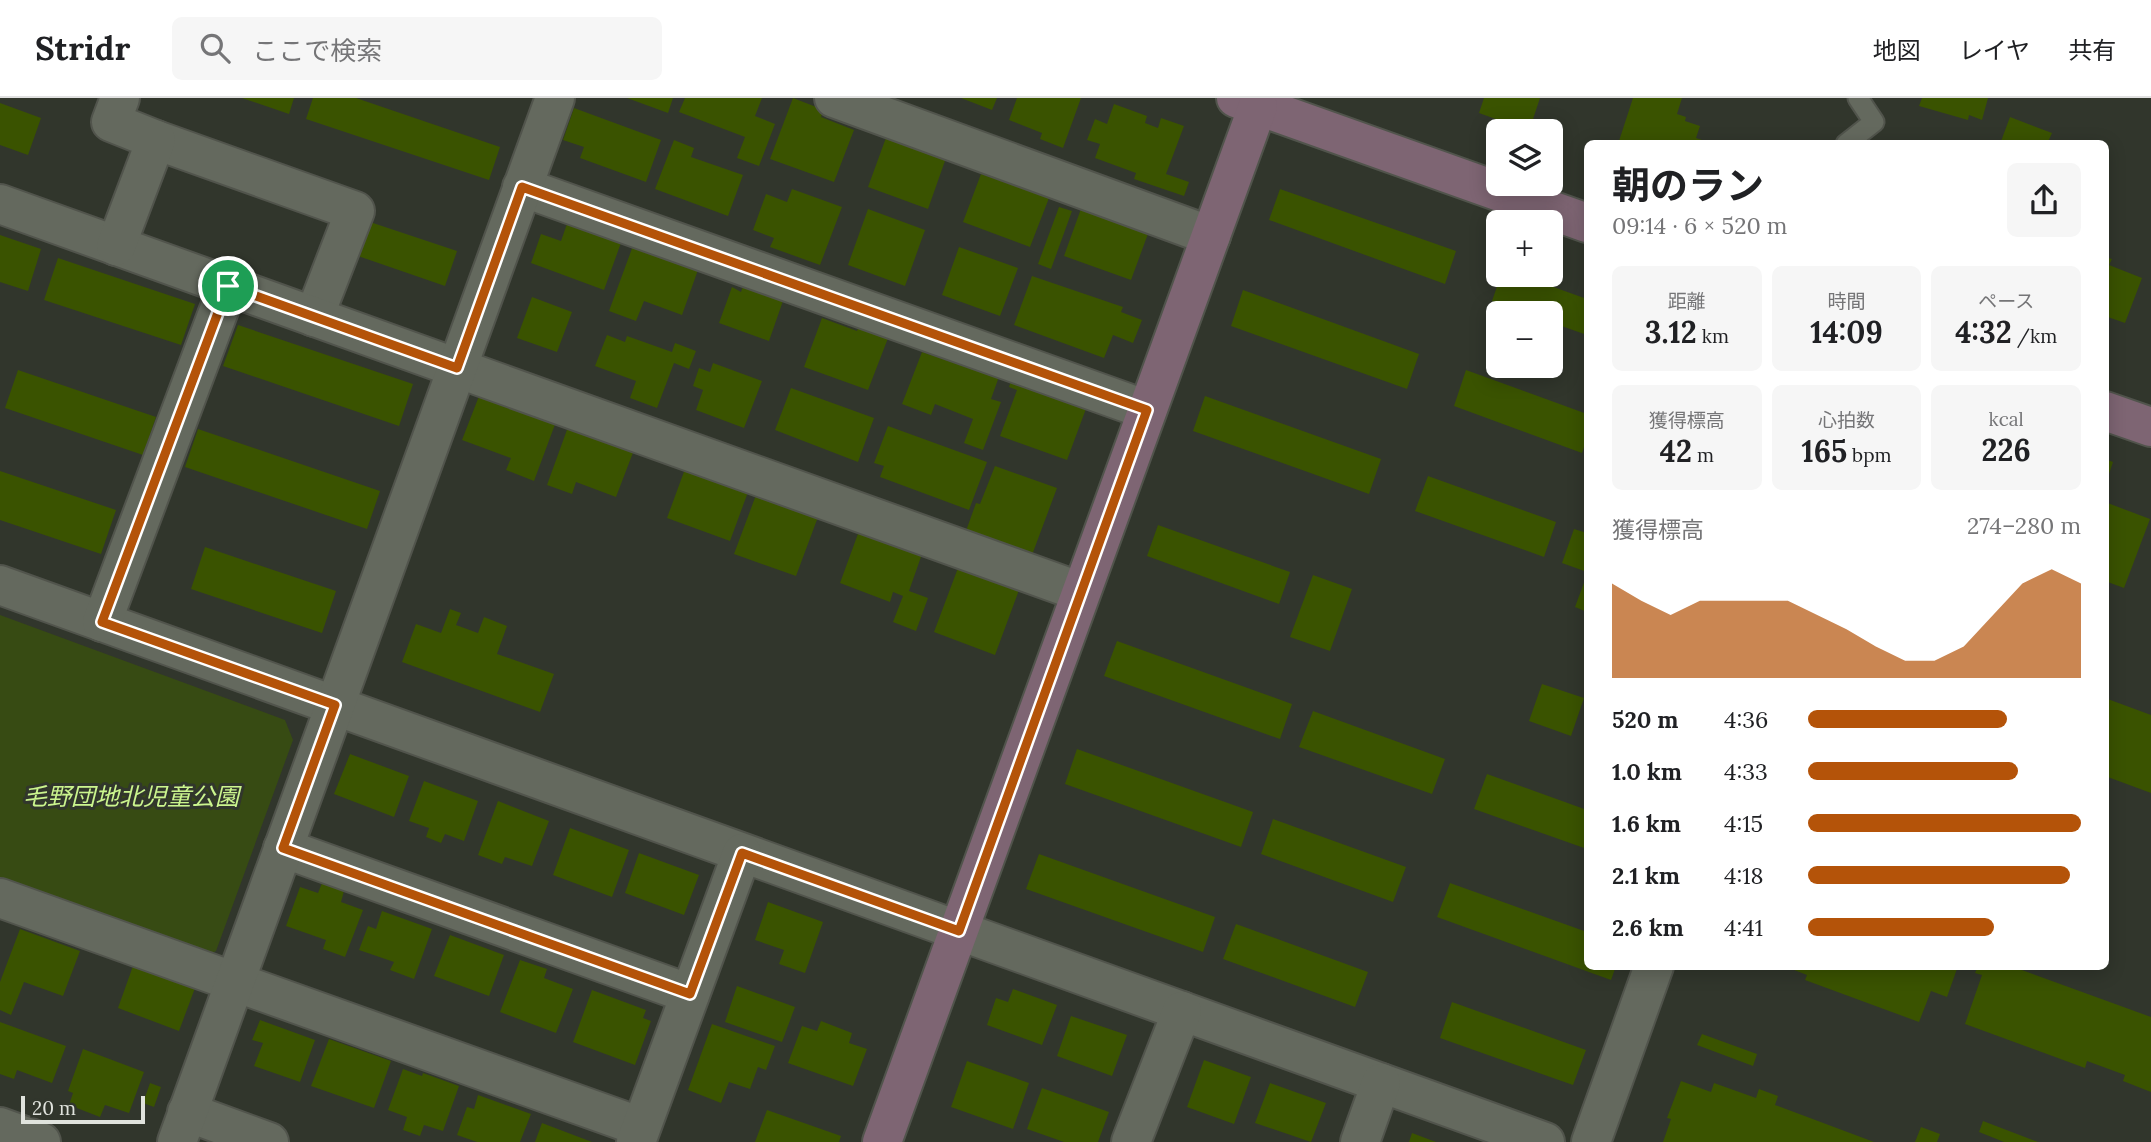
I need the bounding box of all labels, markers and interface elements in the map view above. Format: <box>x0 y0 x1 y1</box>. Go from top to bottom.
search box <box>172 17 662 80</box>
text: Stridr <box>35 27 130 69</box>
icon: search <box>196 29 234 67</box>
text: ここで検索 <box>252 34 382 67</box>
text: 地図 <box>1873 35 1921 66</box>
text: レイヤ <box>1959 35 2030 66</box>
text: 共有 <box>2068 35 2116 66</box>
map controls <box>1486 119 1563 378</box>
button: layers <box>1486 119 1563 196</box>
text: 朝のラン <box>1612 161 1764 209</box>
button: share <box>2007 163 2081 237</box>
button: + <box>1486 210 1563 287</box>
text: 09:14 · 6 × 520 m <box>1612 211 1787 240</box>
pin <box>198 256 258 316</box>
icon: arrive <box>209 267 247 305</box>
text: 距離 <box>1668 289 1706 313</box>
text: 時間 <box>1827 289 1866 313</box>
text: ペース <box>1978 289 2034 313</box>
button: − <box>1486 301 1563 378</box>
text: 3.12 <box>1645 313 1697 351</box>
text: 14:09 <box>1810 313 1883 351</box>
text: 4:32 <box>1955 313 2012 351</box>
text: km <box>1697 324 1729 348</box>
text: /km <box>2012 324 2057 348</box>
text: kcal <box>1989 407 2024 431</box>
text: 獲得標高 <box>1649 408 1725 432</box>
text: 心拍数 <box>1818 408 1875 432</box>
text: 226 <box>1982 431 2031 469</box>
text: 42 <box>1660 432 1692 470</box>
text: 165 <box>1801 432 1847 470</box>
text: m <box>1692 443 1714 467</box>
text: bpm <box>1847 443 1892 467</box>
text: 274–280 m <box>1967 511 2081 540</box>
text: 獲得標高 <box>1612 515 1704 544</box>
text: 520 m <box>1612 705 1679 734</box>
text: 4:36 <box>1724 705 1768 734</box>
text: 1.0 km <box>1612 757 1682 786</box>
text: 4:33 <box>1724 757 1768 786</box>
park label: 毛野団地北児童公園 <box>23 781 242 812</box>
text: 1.6 km <box>1612 809 1681 838</box>
text: 4:15 <box>1724 809 1763 838</box>
text: 2.1 km <box>1612 861 1680 890</box>
text: 4:18 <box>1724 861 1764 890</box>
text: 2.6 km <box>1612 913 1684 942</box>
text: 4:41 <box>1724 913 1763 942</box>
scale bar <box>21 1093 145 1125</box>
text: 20 m <box>32 1096 76 1120</box>

